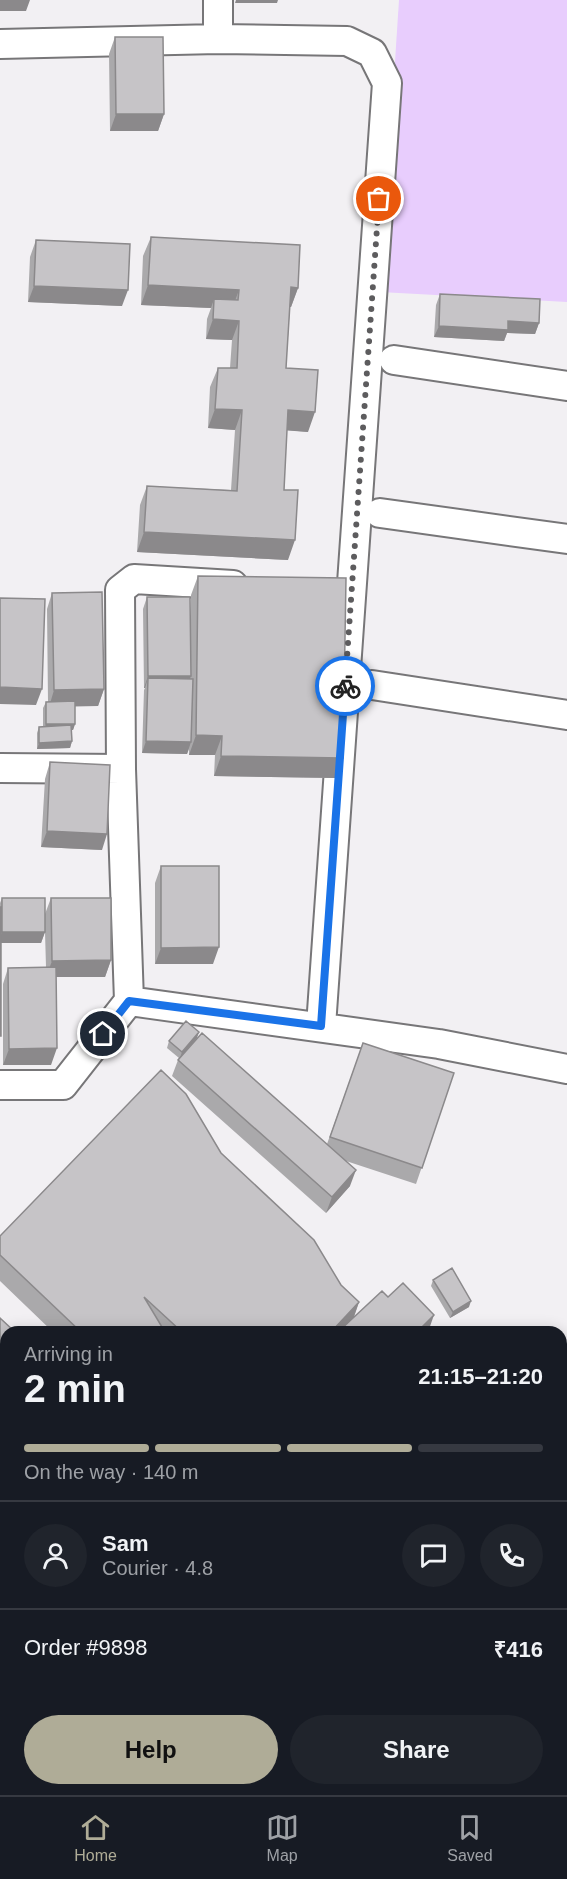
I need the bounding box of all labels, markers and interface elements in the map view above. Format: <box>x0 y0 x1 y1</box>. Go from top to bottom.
pin <box>353 173 404 224</box>
icon: bag <box>362 182 395 215</box>
courier <box>315 656 375 716</box>
icon: bike <box>329 670 362 703</box>
pin <box>77 1008 128 1059</box>
icon: home <box>86 1017 119 1050</box>
text: Arriving in <box>24 1343 113 1365</box>
text: 21:15–21:20 <box>418 1364 543 1389</box>
text: 2 min <box>24 1367 126 1410</box>
text: On the way · 140 m <box>24 1461 199 1483</box>
button: person <box>24 1524 87 1587</box>
button: chat <box>402 1524 465 1587</box>
button: phone <box>480 1524 543 1587</box>
text: Sam <box>102 1531 148 1556</box>
text: Courier · 4.8 <box>102 1557 213 1579</box>
text: Order #9898 <box>24 1635 148 1660</box>
text: ₹416 <box>494 1637 543 1662</box>
button: Help <box>24 1715 278 1784</box>
button: Share <box>290 1715 543 1784</box>
tab: Home <box>74 1811 117 1865</box>
tab: Map <box>266 1811 299 1865</box>
tab: Saved <box>447 1811 493 1865</box>

